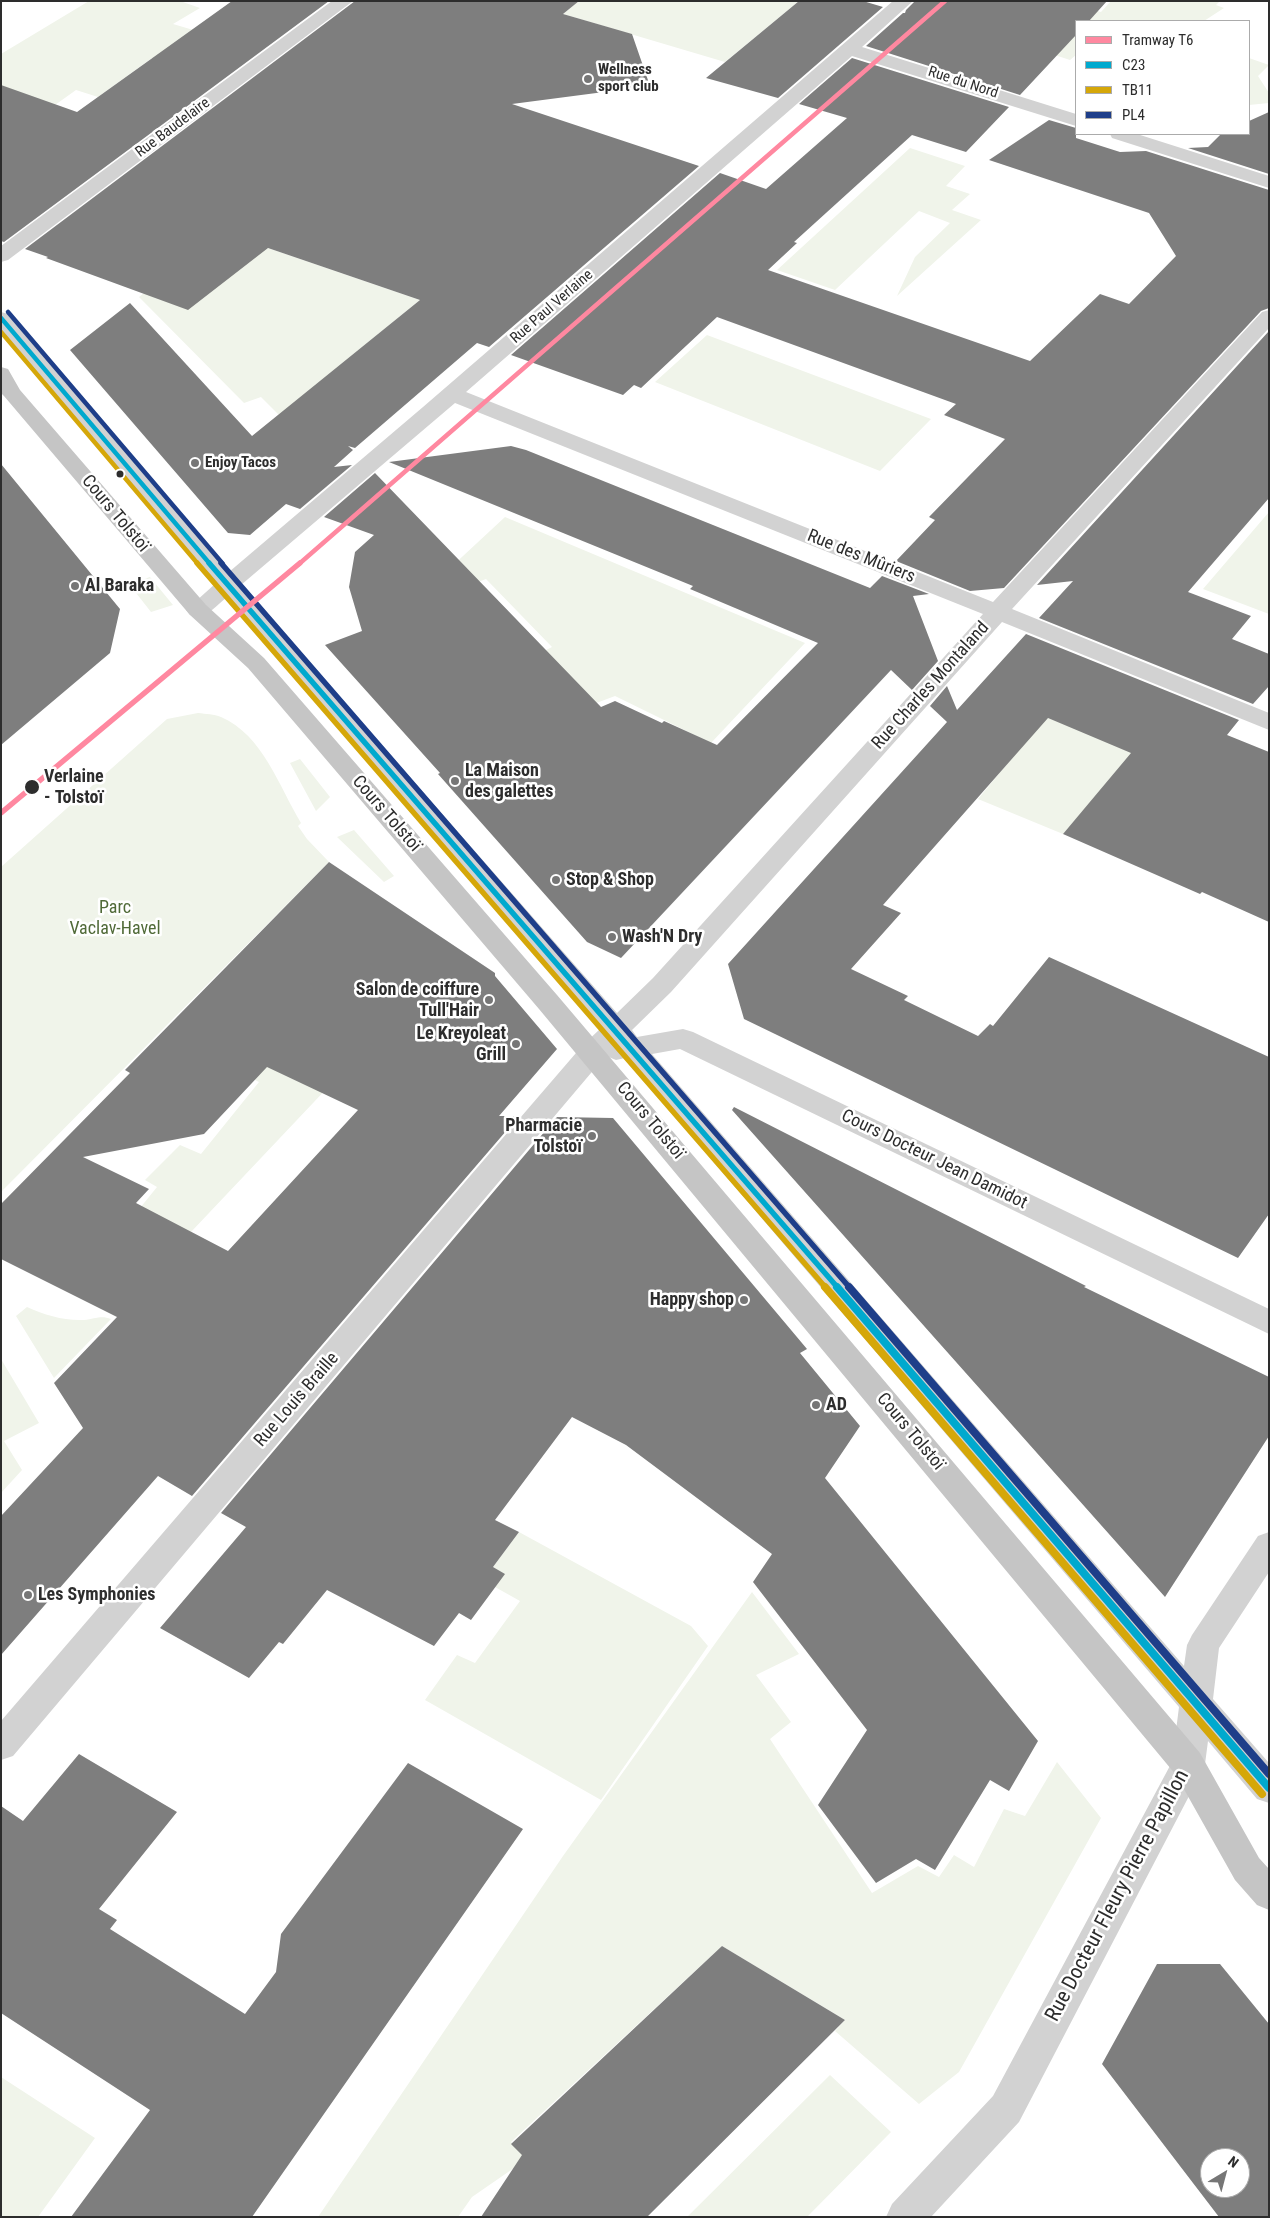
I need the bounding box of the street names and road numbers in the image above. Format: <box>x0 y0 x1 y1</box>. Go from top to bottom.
street label: Rue du Nord <box>926 63 1000 103</box>
street label: Rue Baudelaire <box>132 94 214 162</box>
street label: Rue Paul Verlaine <box>507 266 597 348</box>
street label: Cours Tolstoï <box>76 471 154 557</box>
street label: Rue des Mûriers <box>804 526 918 588</box>
street label: Rue Charles Montaland <box>868 618 994 754</box>
street label: Cours Tolstoï <box>347 771 425 857</box>
street label: Cours Tolstoï <box>611 1078 689 1164</box>
street label: Cours Docteur Jean Damidot <box>838 1106 1030 1214</box>
street label: Rue Louis Braille <box>250 1348 344 1452</box>
street label: Cours Tolstoï <box>871 1389 949 1475</box>
street label: Rue Docteur Fleury Pierre Papillon <box>1041 1766 1195 2026</box>

